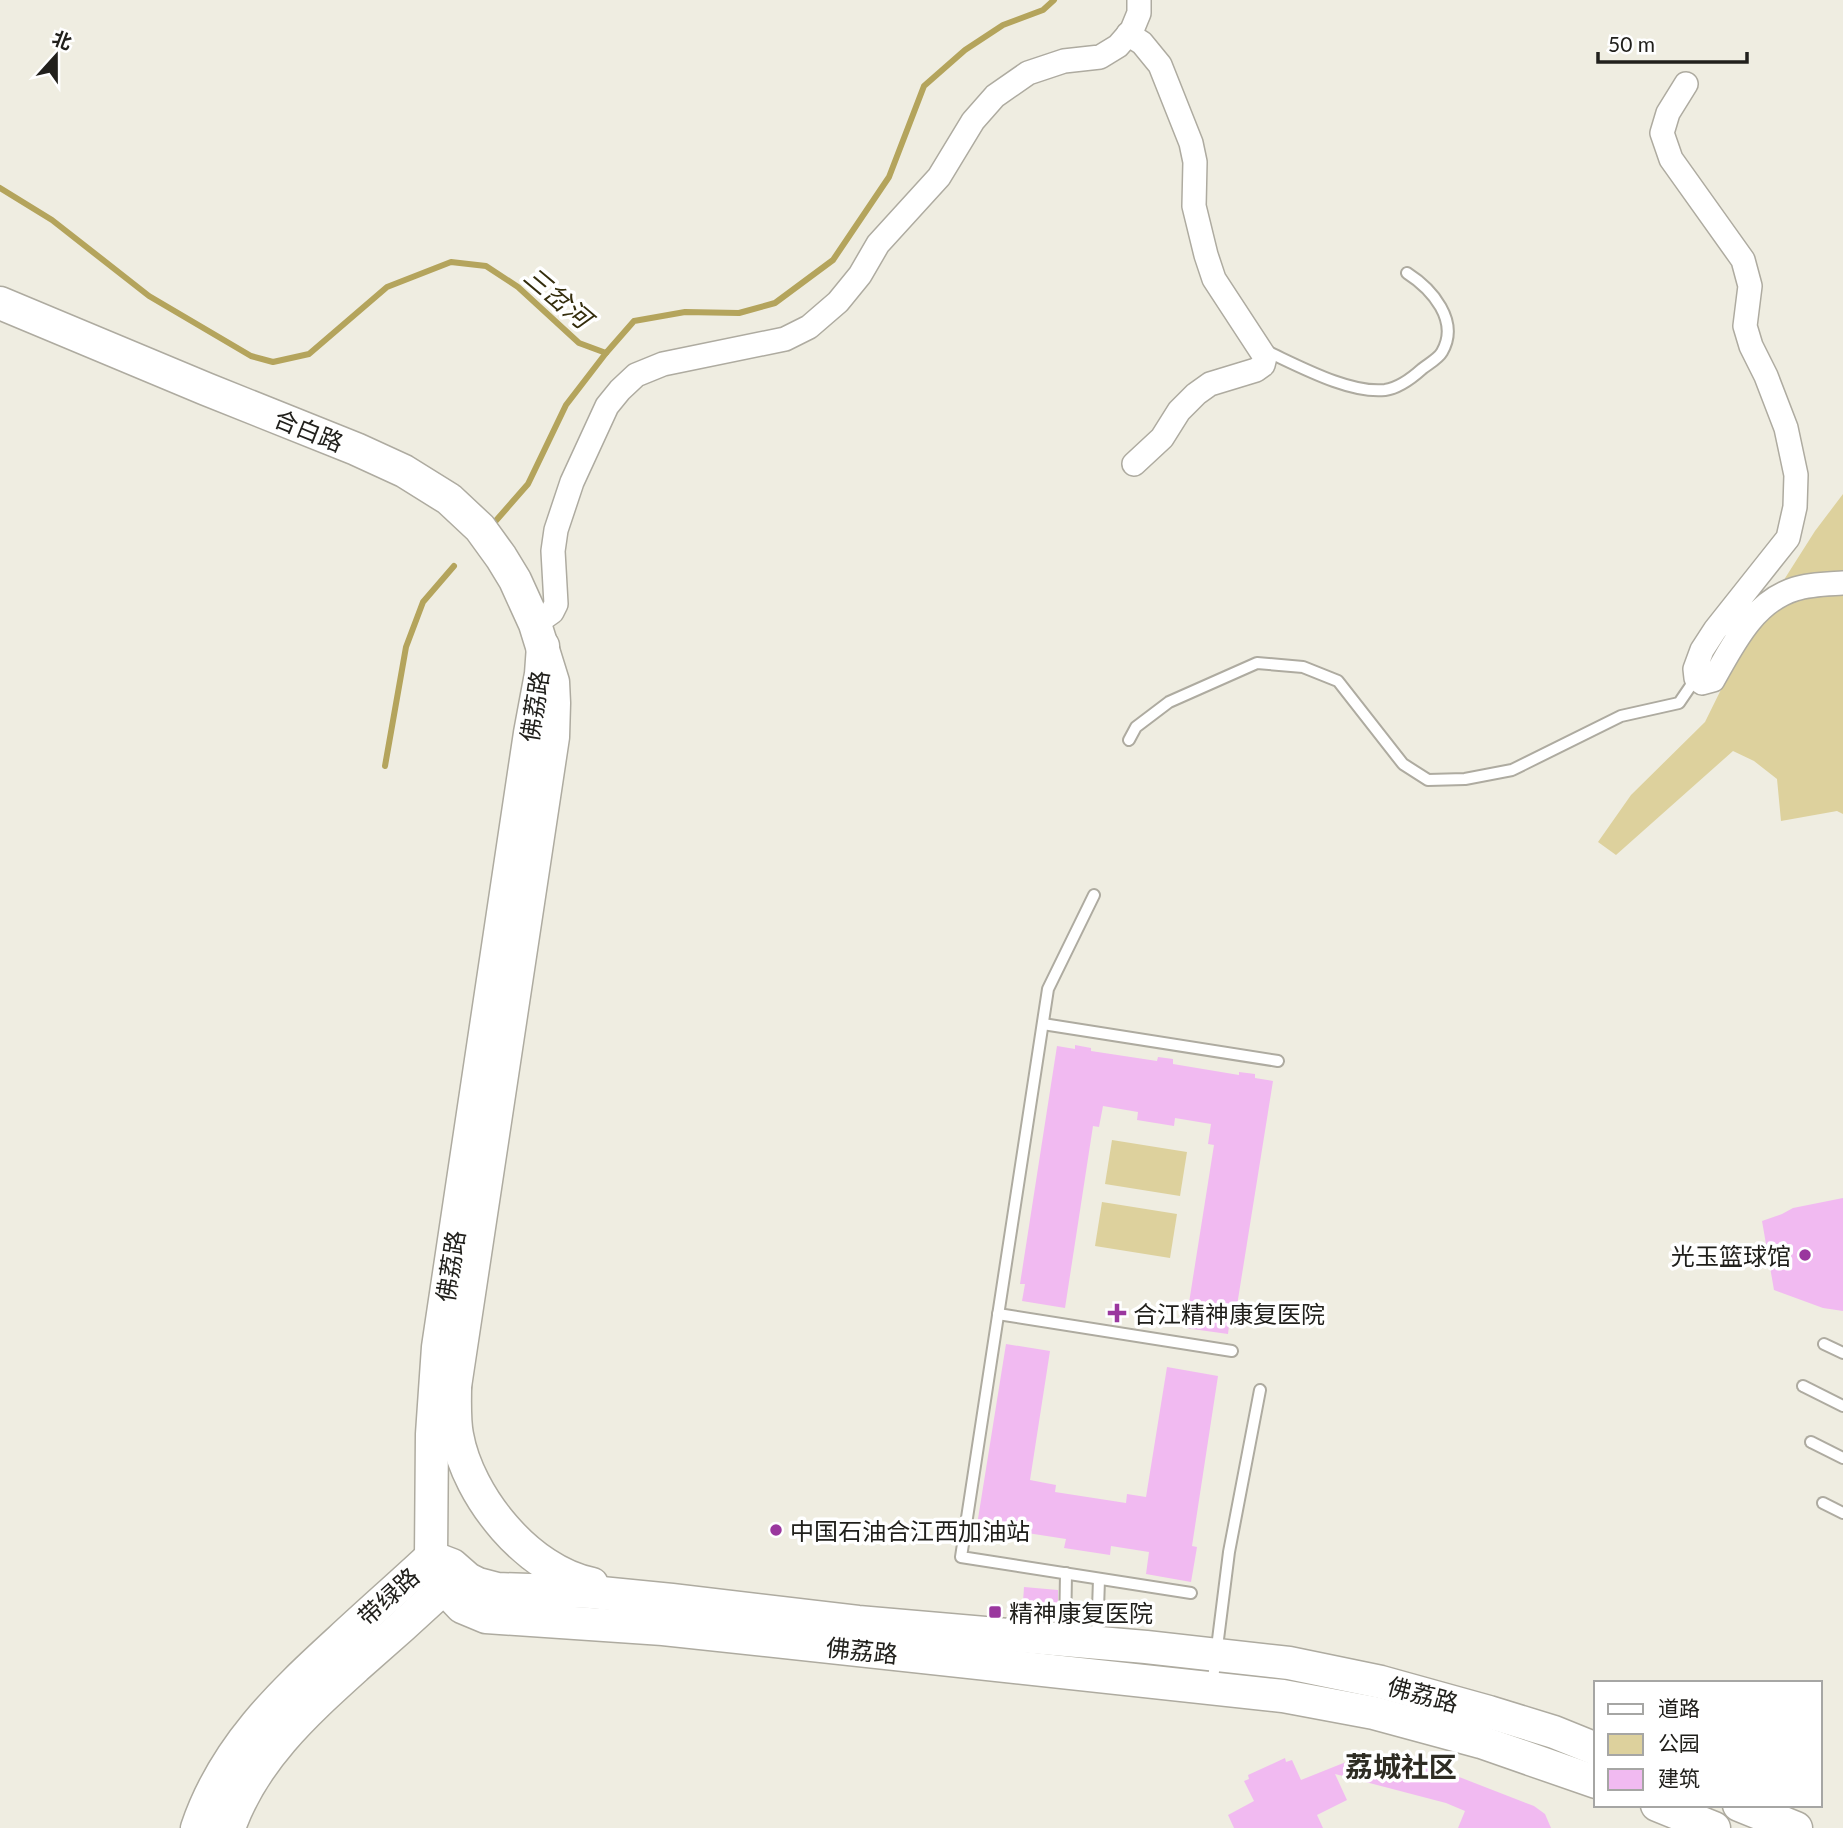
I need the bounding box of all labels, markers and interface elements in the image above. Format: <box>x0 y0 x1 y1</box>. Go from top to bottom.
north arrow <box>21 21 91 91</box>
scale bar <box>1598 21 1747 65</box>
text: 北 <box>49 26 75 54</box>
text: 50 m <box>1608 31 1655 56</box>
water label: 三岔河 <box>518 260 602 338</box>
street label: 合白路 <box>270 403 348 457</box>
street label: 佛荔路 <box>514 668 554 744</box>
street label: 佛荔路 <box>430 1228 470 1304</box>
place label: 光玉篮球馆 <box>1671 1241 1791 1270</box>
marker: 光玉篮球馆 <box>1797 1247 1813 1263</box>
place label: 合江精神康复医院 <box>1133 1299 1325 1328</box>
marker: 合江精神康复医院 <box>1107 1303 1127 1323</box>
place label: 中国石油合江西加油站 <box>790 1516 1030 1545</box>
marker: 中国石油合江西加油站 <box>768 1522 784 1538</box>
street label: 带绿路 <box>352 1561 424 1631</box>
place label: 精神康复医院 <box>1009 1598 1153 1627</box>
marker: 精神康复医院 <box>987 1604 1003 1620</box>
street label: 佛荔路 <box>825 1632 899 1668</box>
street label: 佛荔路 <box>1384 1671 1462 1717</box>
legend <box>1594 1681 1822 1807</box>
text: 道路 <box>1658 1695 1700 1720</box>
text: 公园 <box>1658 1730 1700 1755</box>
district label: 荔城社区 <box>1345 1749 1457 1783</box>
text: 建筑 <box>1658 1765 1700 1790</box>

